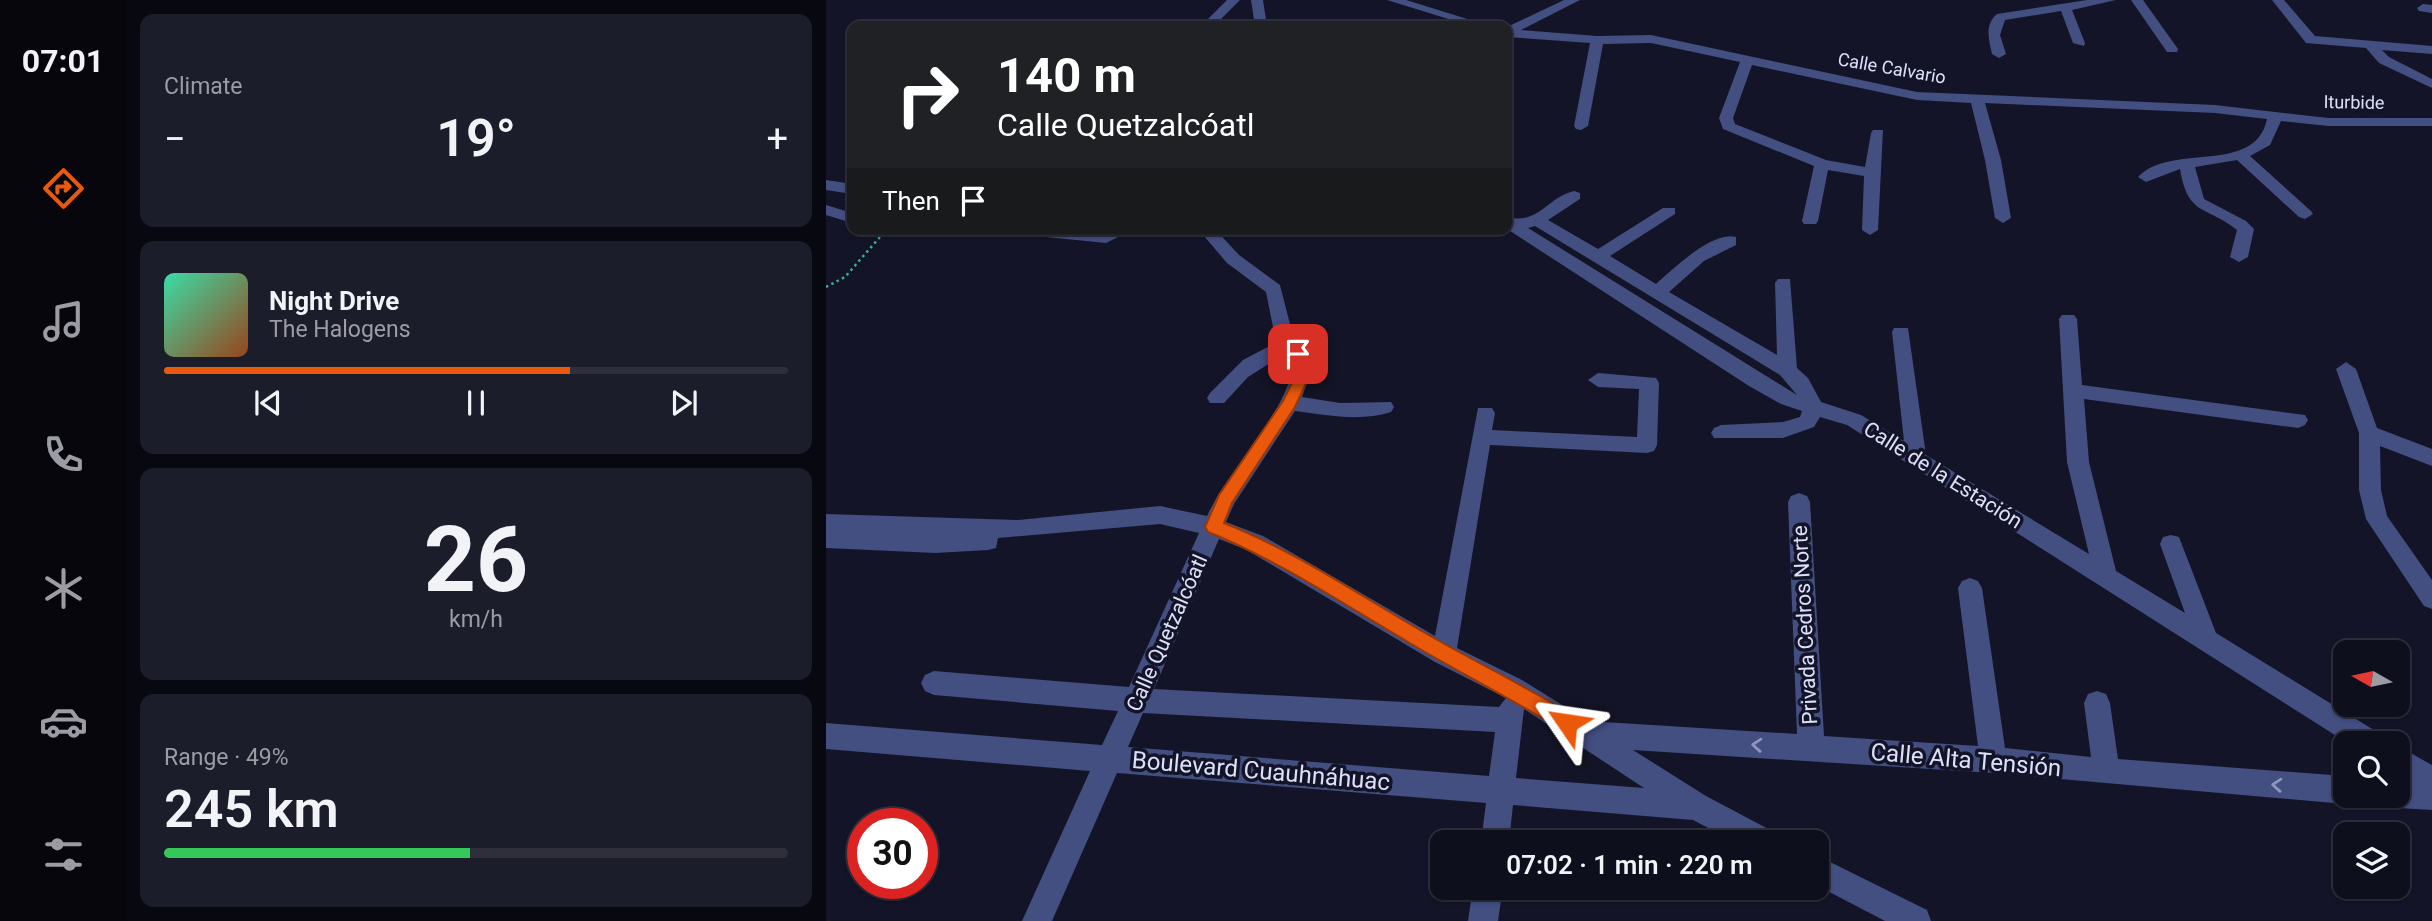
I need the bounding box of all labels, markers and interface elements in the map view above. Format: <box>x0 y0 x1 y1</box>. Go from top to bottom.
text: 07:01 <box>22 42 104 80</box>
text: 140 m <box>997 47 1136 104</box>
street label: Calle Calvario <box>1836 48 1948 88</box>
icon: right <box>882 49 973 140</box>
text: Climate <box>164 73 243 100</box>
street label: Iturbide <box>2323 91 2385 113</box>
text: Calle Quetzalcóatl <box>997 106 1255 144</box>
text: 19° <box>436 108 516 169</box>
text: − <box>164 117 186 161</box>
text: + <box>766 117 788 161</box>
icon: directions <box>39 164 88 213</box>
icon: arrive <box>954 182 992 220</box>
text: Then <box>882 186 940 216</box>
text: Night Drive <box>269 286 399 316</box>
icon: music <box>39 297 88 346</box>
text: The Halogens <box>269 316 411 343</box>
pin <box>1268 324 1328 384</box>
icon: arrive <box>1279 335 1317 373</box>
icon: previous <box>249 384 287 422</box>
icon: pause <box>457 384 495 422</box>
icon: next <box>665 384 703 422</box>
street label: Calle de la Estación <box>1859 417 2027 533</box>
icon: phone <box>39 430 88 479</box>
text: 26 <box>424 507 528 613</box>
street label: Privada Cedros Norte <box>1788 525 1822 725</box>
street label: Calle Quetzalcóatl <box>1122 551 1212 715</box>
icon: climate <box>39 564 88 613</box>
text: km/h <box>449 606 503 633</box>
north arrow <box>2333 640 2410 718</box>
map controls <box>2333 640 2410 899</box>
position arrow <box>1530 686 1604 760</box>
icon: car <box>39 697 88 746</box>
button: search <box>2333 731 2410 808</box>
one-way arrow <box>1751 737 1762 752</box>
street label: Calle Alta Tensión <box>1870 738 2062 782</box>
text: Range · 49% <box>164 744 289 771</box>
street label: Boulevard Cuauhnáhuac <box>1131 746 1391 796</box>
one-way arrow <box>2271 778 2282 793</box>
text: 245 km <box>164 779 339 840</box>
speed limit sign: 30 <box>847 808 938 899</box>
button: layers <box>2333 822 2410 899</box>
icon: filters <box>39 830 88 879</box>
text: 07:02 · 1 min · 220 m <box>1506 850 1753 880</box>

